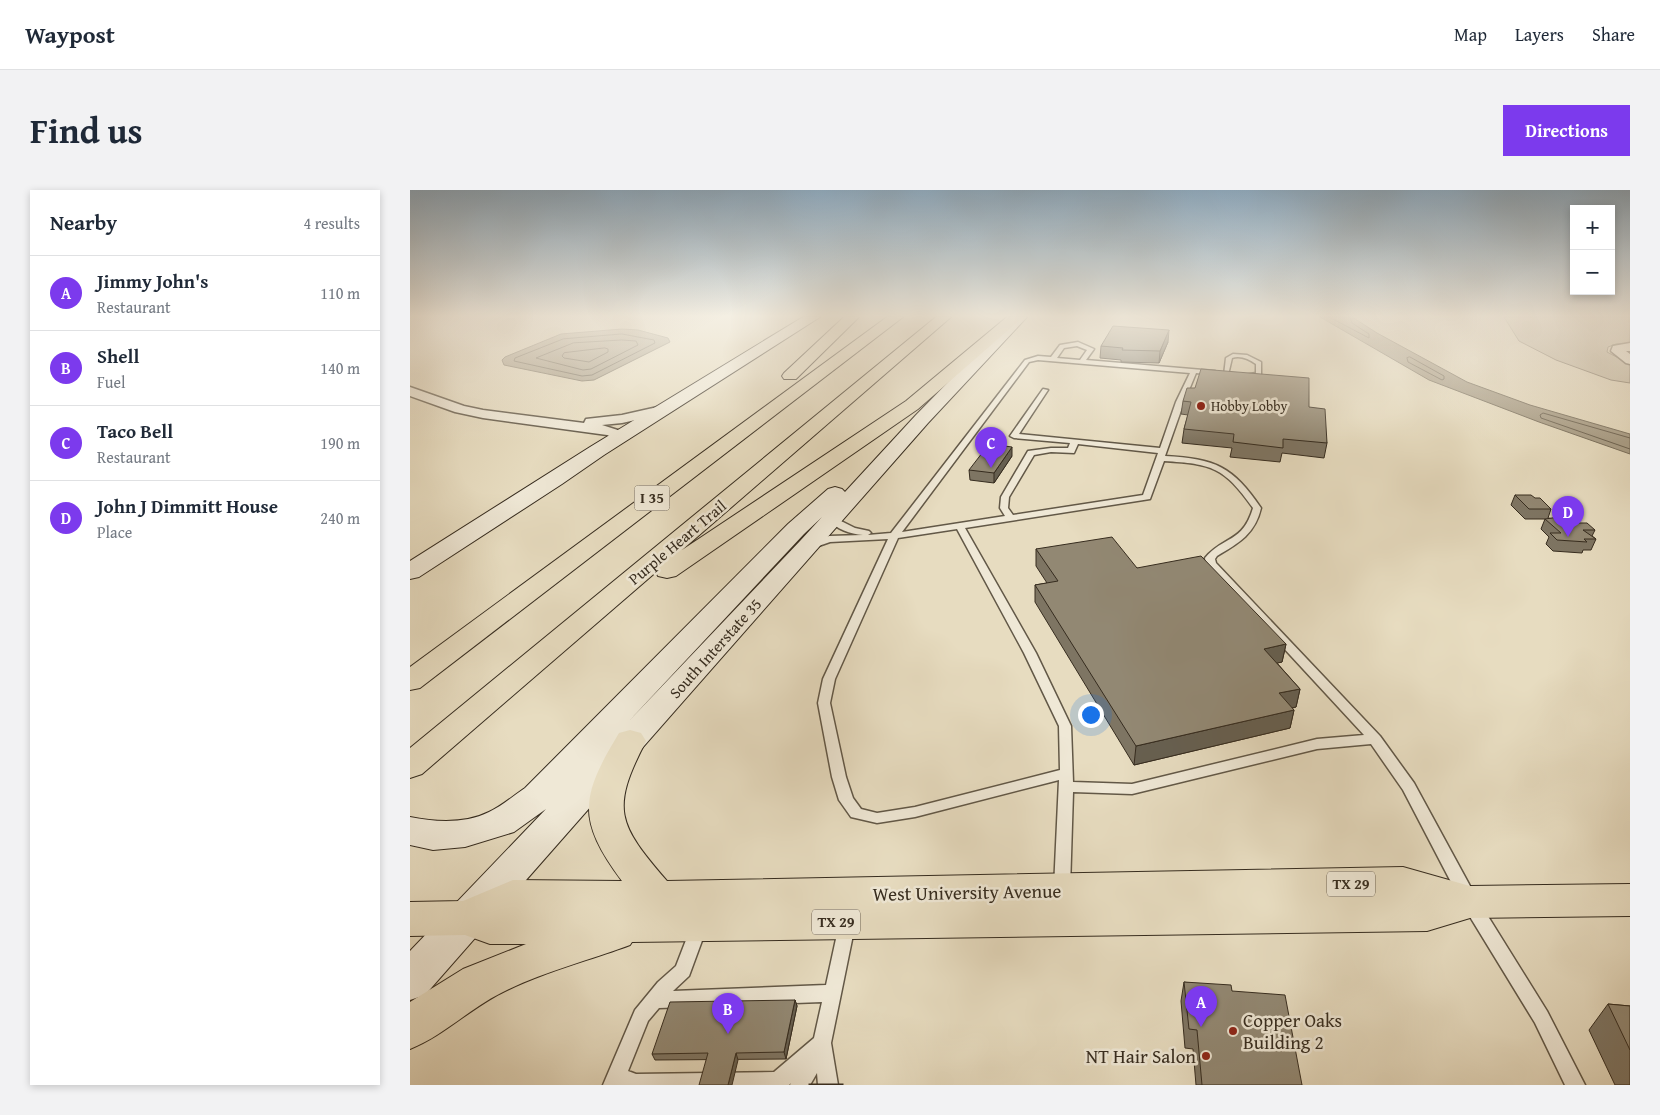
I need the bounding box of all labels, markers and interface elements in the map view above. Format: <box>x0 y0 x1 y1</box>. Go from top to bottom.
text: Waypost <box>25 17 115 52</box>
text: Map <box>1454 21 1487 48</box>
text: Layers <box>1515 21 1564 48</box>
text: Share <box>1592 21 1635 48</box>
text: Find us <box>30 105 143 156</box>
button: Directions <box>1503 105 1630 156</box>
map controls <box>1570 205 1615 295</box>
button: + <box>1570 205 1615 250</box>
text: Nearby <box>50 207 117 238</box>
text: 4 results <box>303 211 360 235</box>
button: − <box>1570 250 1615 295</box>
text: Jimmy John's <box>97 267 209 295</box>
text: A <box>61 281 71 305</box>
text: 110 m <box>320 281 360 305</box>
text: Restaurant <box>97 295 171 319</box>
text: Shell <box>97 342 139 370</box>
text: B <box>61 356 71 380</box>
text: 140 m <box>320 356 360 380</box>
text: Fuel <box>97 370 125 394</box>
place label: Hobby Lobby <box>1211 396 1287 416</box>
marker: Hobby Lobby <box>1195 400 1207 412</box>
text: Taco Bell <box>97 417 173 445</box>
pin: C <box>975 427 1007 468</box>
text: C <box>61 431 71 455</box>
text: 190 m <box>320 431 360 455</box>
text: Restaurant <box>97 445 171 469</box>
road number: I 35 <box>634 486 670 510</box>
text: John J Dimmitt House <box>97 492 278 520</box>
street label: Purple Heart Trail <box>623 493 732 590</box>
pin: D <box>1552 496 1584 537</box>
text: D <box>61 506 71 530</box>
text: 240 m <box>320 506 360 530</box>
text: Place <box>97 520 132 544</box>
street label: South Interstate 35 <box>663 592 767 704</box>
your location <box>1078 702 1104 728</box>
road number: TX 29 <box>1327 872 1375 896</box>
street label: West University Avenue <box>872 876 1062 908</box>
road number: TX 29 <box>812 910 860 934</box>
pin: A <box>1185 986 1217 1027</box>
pin: B <box>712 993 744 1034</box>
place label: Copper Oaks Building 2 <box>1243 1006 1342 1056</box>
marker: Copper Oaks Building 2 <box>1227 1025 1239 1037</box>
place label: NT Hair Salon <box>1086 1042 1196 1070</box>
marker: NT Hair Salon <box>1200 1050 1212 1062</box>

